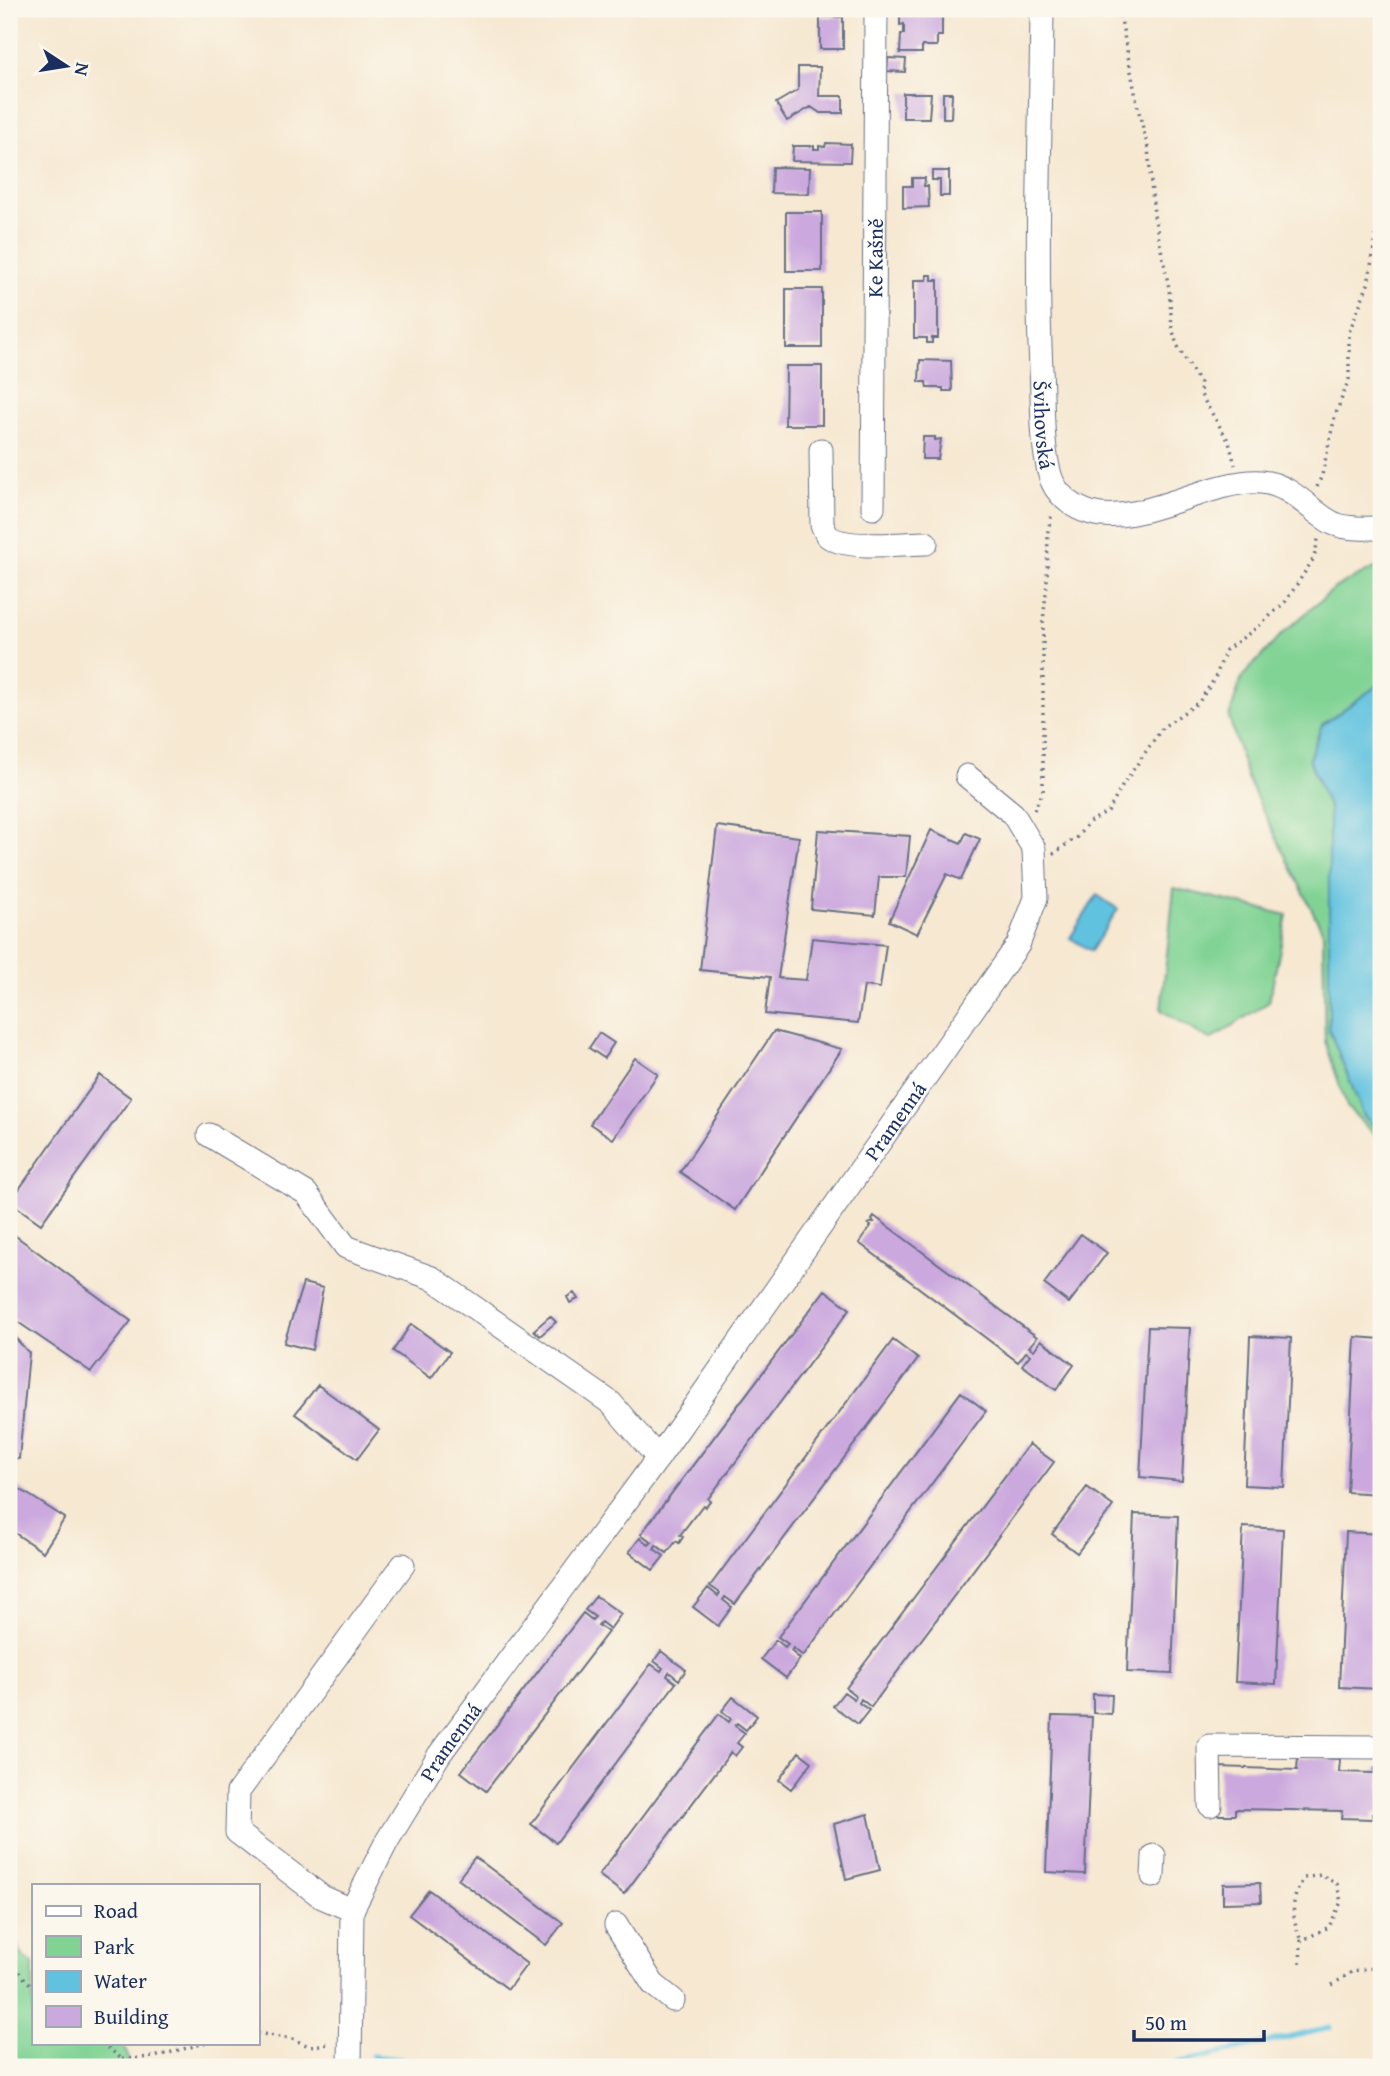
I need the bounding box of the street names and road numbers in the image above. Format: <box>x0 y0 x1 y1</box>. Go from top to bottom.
street label: Ke Kašně <box>859 218 890 298</box>
street label: Švihovská <box>1026 380 1063 472</box>
street label: Pramenná <box>856 1075 933 1167</box>
street label: Pramenná <box>411 1696 488 1787</box>

